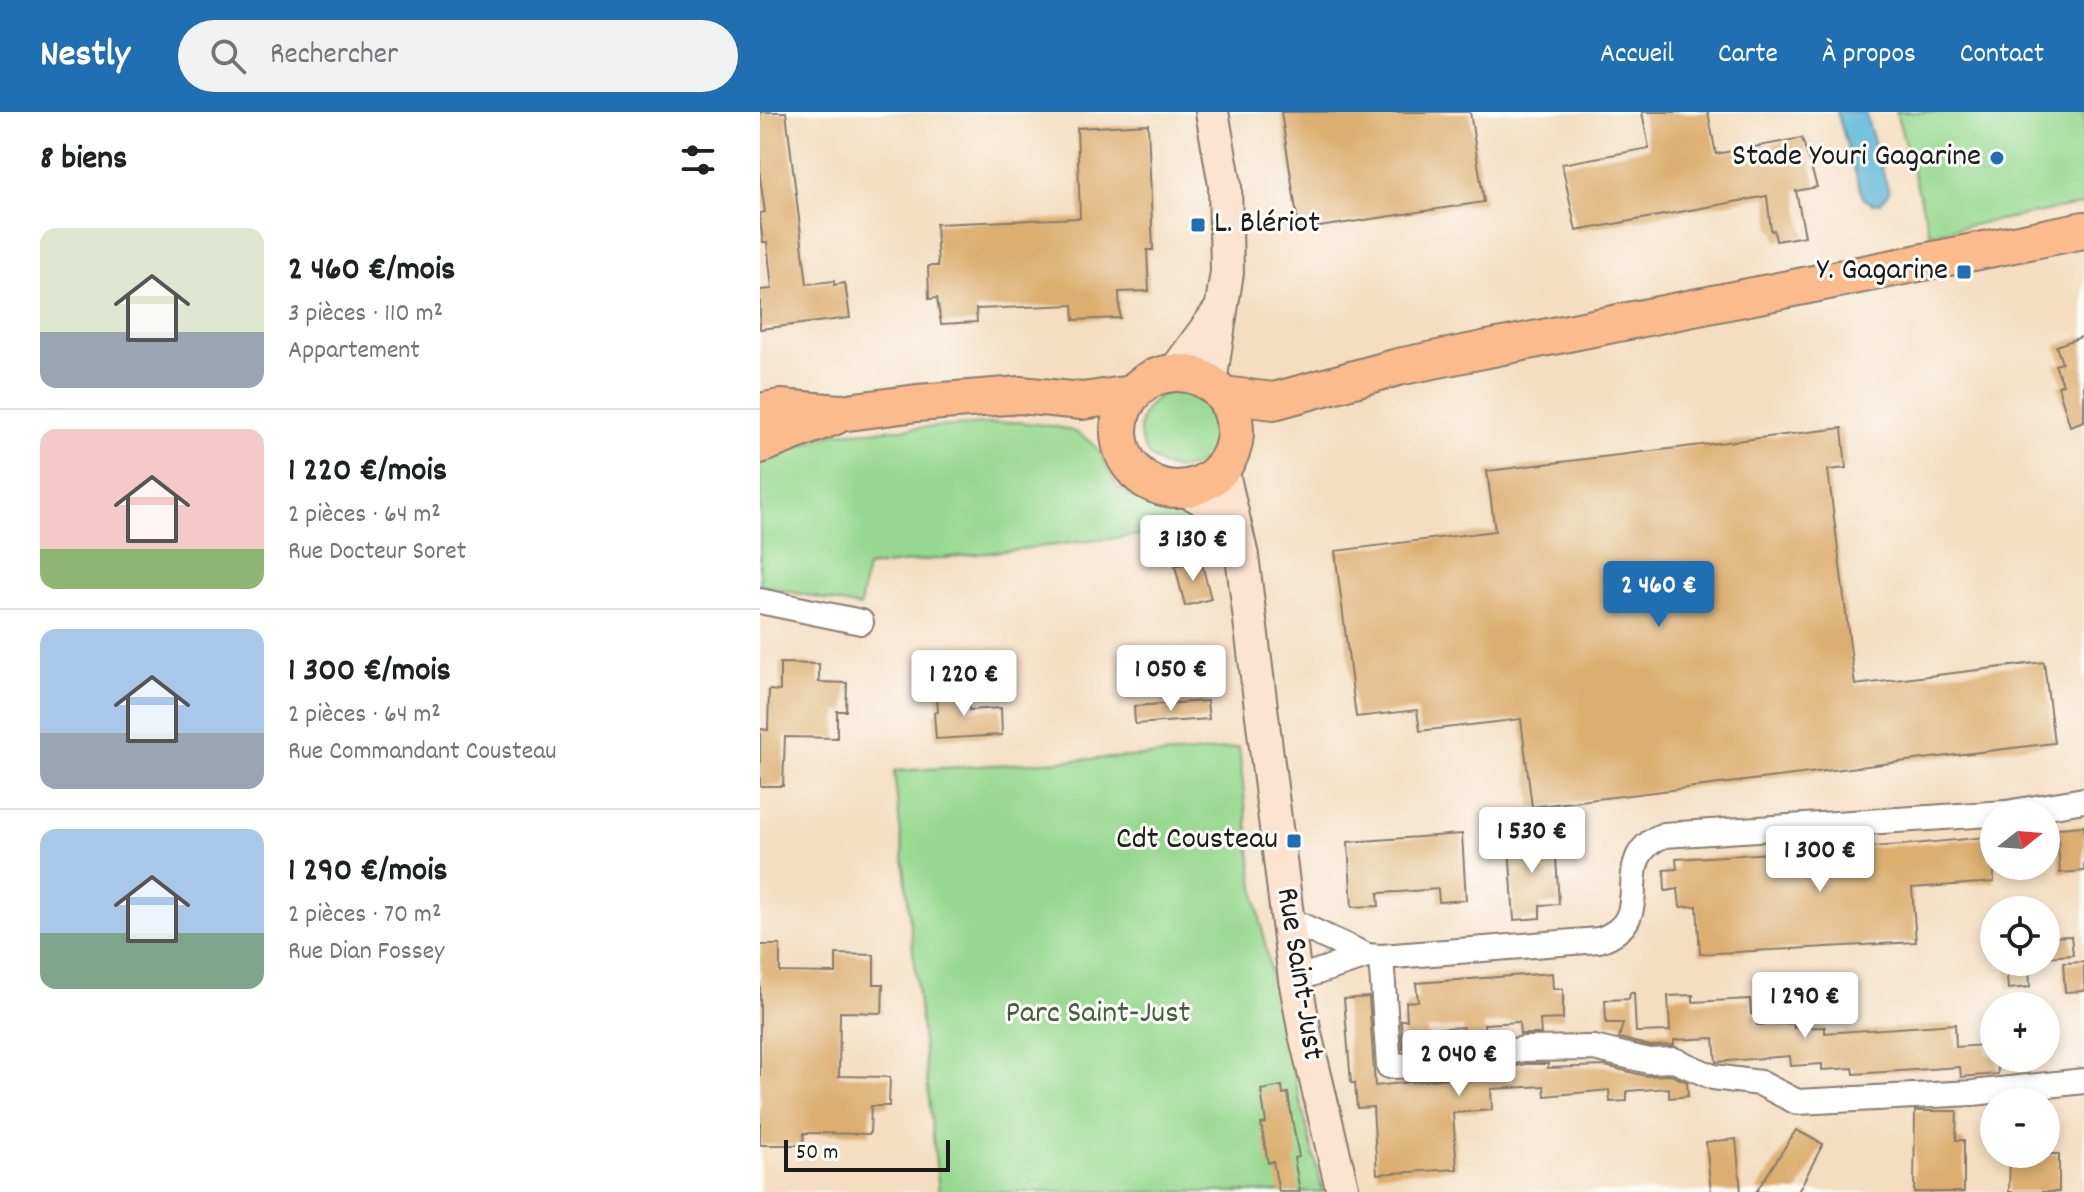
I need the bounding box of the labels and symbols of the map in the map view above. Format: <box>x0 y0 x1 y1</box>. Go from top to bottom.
place label: Stade Youri Gagarine <box>1732 135 1981 181</box>
marker: Stade Youri Gagarine <box>1988 149 2006 167</box>
place label: L. Blériot <box>1214 202 1320 248</box>
marker: L. Blériot <box>1189 216 1207 234</box>
place label: Y. Gagarine <box>1817 249 1948 295</box>
marker: Y. Gagarine <box>1955 263 1973 281</box>
pin: 3 130 € <box>1119 515 1267 583</box>
pin: 2 460 € <box>1585 561 1733 629</box>
pin: 1 050 € <box>1097 645 1245 713</box>
pin: 1 220 € <box>890 650 1038 718</box>
north arrow <box>1980 800 2060 880</box>
pin: 1 530 € <box>1458 807 1606 875</box>
place label: Cdt Cousteau <box>1116 818 1278 864</box>
pin: 1 300 € <box>1746 826 1894 894</box>
marker: Cdt Cousteau <box>1285 832 1303 850</box>
street label: Rue Saint-Just <box>1262 884 1334 1064</box>
pin: 1 290 € <box>1731 972 1879 1040</box>
park label: Parc Saint-Just <box>1006 992 1191 1038</box>
pin: 2 040 € <box>1385 1030 1533 1098</box>
scale bar <box>784 1136 950 1172</box>

